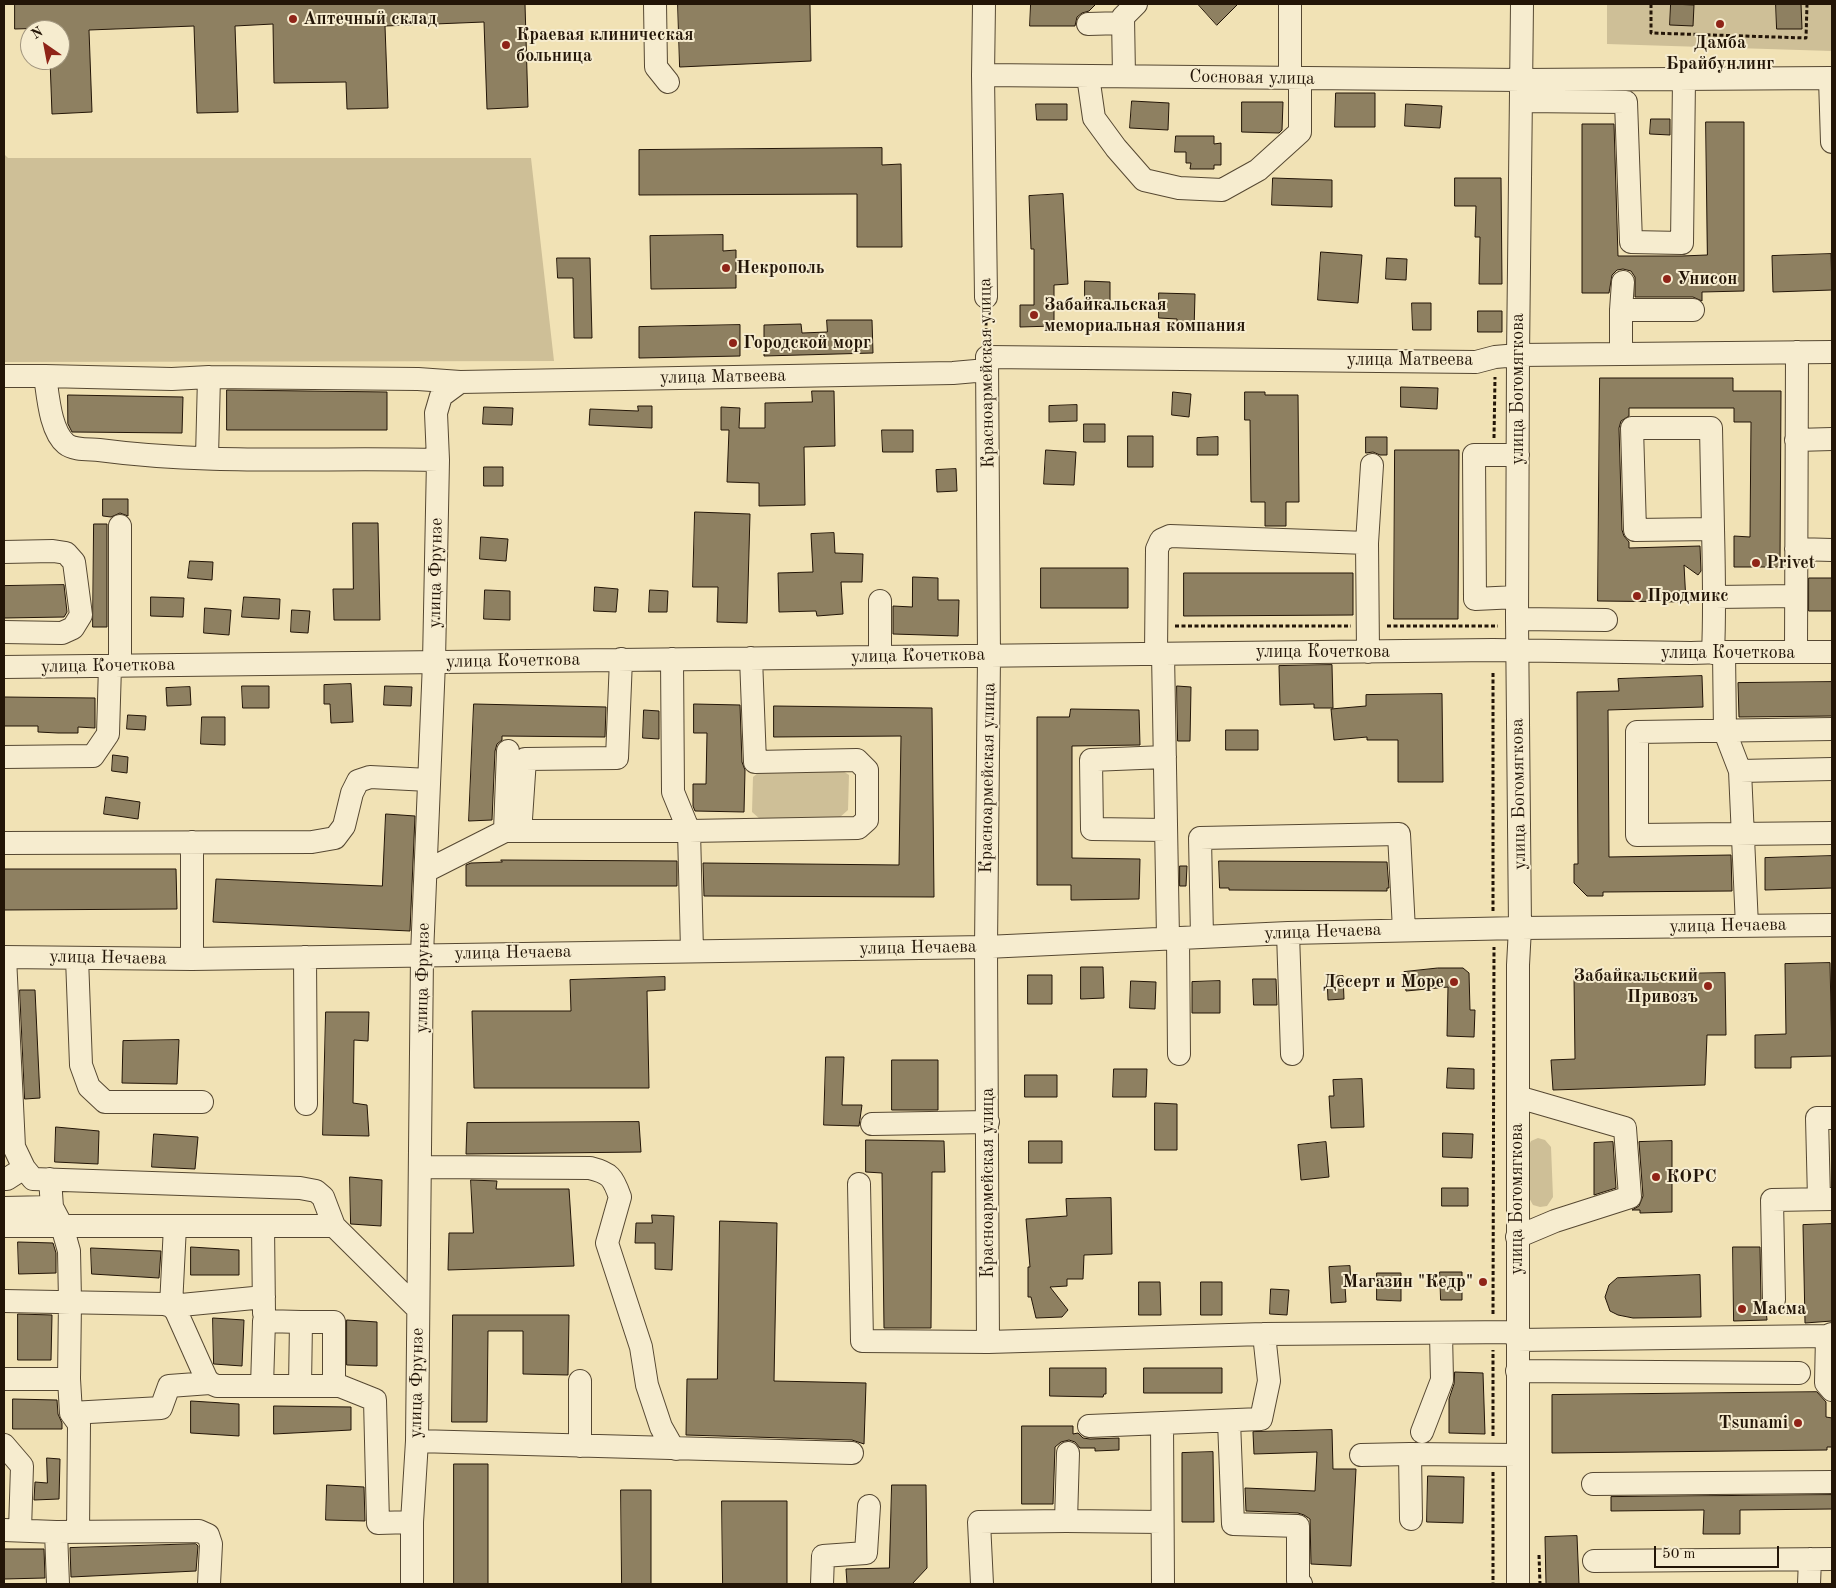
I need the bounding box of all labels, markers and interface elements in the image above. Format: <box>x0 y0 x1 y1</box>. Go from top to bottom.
place label: Аптечный склад <box>303 8 437 30</box>
marker: Аптечный склад <box>287 13 299 25</box>
marker: Дамба Брайбунлинг <box>1714 18 1726 30</box>
north arrow <box>20 20 70 70</box>
text: N <box>29 24 46 42</box>
place label: Краевая клиническая больница <box>516 24 694 66</box>
place label: Дамба Брайбунлинг <box>1666 32 1774 74</box>
marker: Краевая клиническая больница <box>500 39 512 51</box>
street label: Сосновая улица <box>1189 66 1315 90</box>
place label: Некрополь <box>736 257 825 279</box>
marker: Некрополь <box>720 262 732 274</box>
place label: Унисон <box>1677 268 1737 290</box>
marker: Унисон <box>1661 273 1673 285</box>
street label: Красноармейская улица <box>975 277 999 469</box>
place label: Забайкальская мемориальная компания <box>1044 294 1246 336</box>
marker: Забайкальская мемориальная компания <box>1028 309 1040 321</box>
street label: улица Богомягкова <box>1507 313 1529 465</box>
place label: Городской морг <box>743 332 871 354</box>
marker: Городской морг <box>727 337 739 349</box>
street label: улица Матвеева <box>1347 349 1473 371</box>
street label: улица Матвеева <box>660 365 786 389</box>
street label: улица Фрунзе <box>424 518 448 628</box>
place label: Privet <box>1766 552 1815 574</box>
marker: Privet <box>1750 557 1762 569</box>
place label: Продмикс <box>1647 585 1729 607</box>
marker: Продмикс <box>1631 590 1643 602</box>
street label: улица Кочеткова <box>1256 641 1390 663</box>
street label: улица Кочеткова <box>1661 642 1795 664</box>
street label: улица Кочеткова <box>851 644 985 668</box>
street label: улица Кочеткова <box>446 649 580 673</box>
street label: улица Кочеткова <box>41 654 175 678</box>
street label: Красноармейская улица <box>976 682 1000 874</box>
street label: улица Богомягкова <box>1507 718 1531 870</box>
street label: улица Нечаева <box>1669 914 1787 938</box>
street label: улица Нечаева <box>1264 919 1382 945</box>
street label: улица Фрунзе <box>411 923 435 1033</box>
street label: улица Нечаева <box>859 936 977 960</box>
street label: улица Нечаева <box>454 941 572 965</box>
street label: улица Нечаева <box>49 946 167 970</box>
place label: Забайкальский Привозъ <box>1574 965 1698 1008</box>
place label: Десерт и Море <box>1323 971 1444 993</box>
marker: Десерт и Море <box>1448 976 1460 988</box>
marker: Забайкальский Привозъ <box>1702 980 1714 992</box>
street label: Красноармейская улица <box>977 1088 999 1278</box>
street label: улица Богомягкова <box>1506 1123 1528 1275</box>
place label: КОРС <box>1666 1166 1717 1188</box>
marker: КОРС <box>1650 1171 1662 1183</box>
place label: Магазин "Кедр" <box>1342 1271 1473 1293</box>
marker: Магазин "Кедр" <box>1477 1276 1489 1288</box>
place label: Масма <box>1752 1298 1806 1320</box>
marker: Масма <box>1736 1303 1748 1315</box>
street label: улица Фрунзе <box>405 1328 429 1438</box>
place label: Tsunami <box>1719 1412 1788 1434</box>
marker: Tsunami <box>1792 1417 1804 1429</box>
scale bar <box>1656 1536 1781 1568</box>
text: 50 m <box>1662 1547 1696 1562</box>

